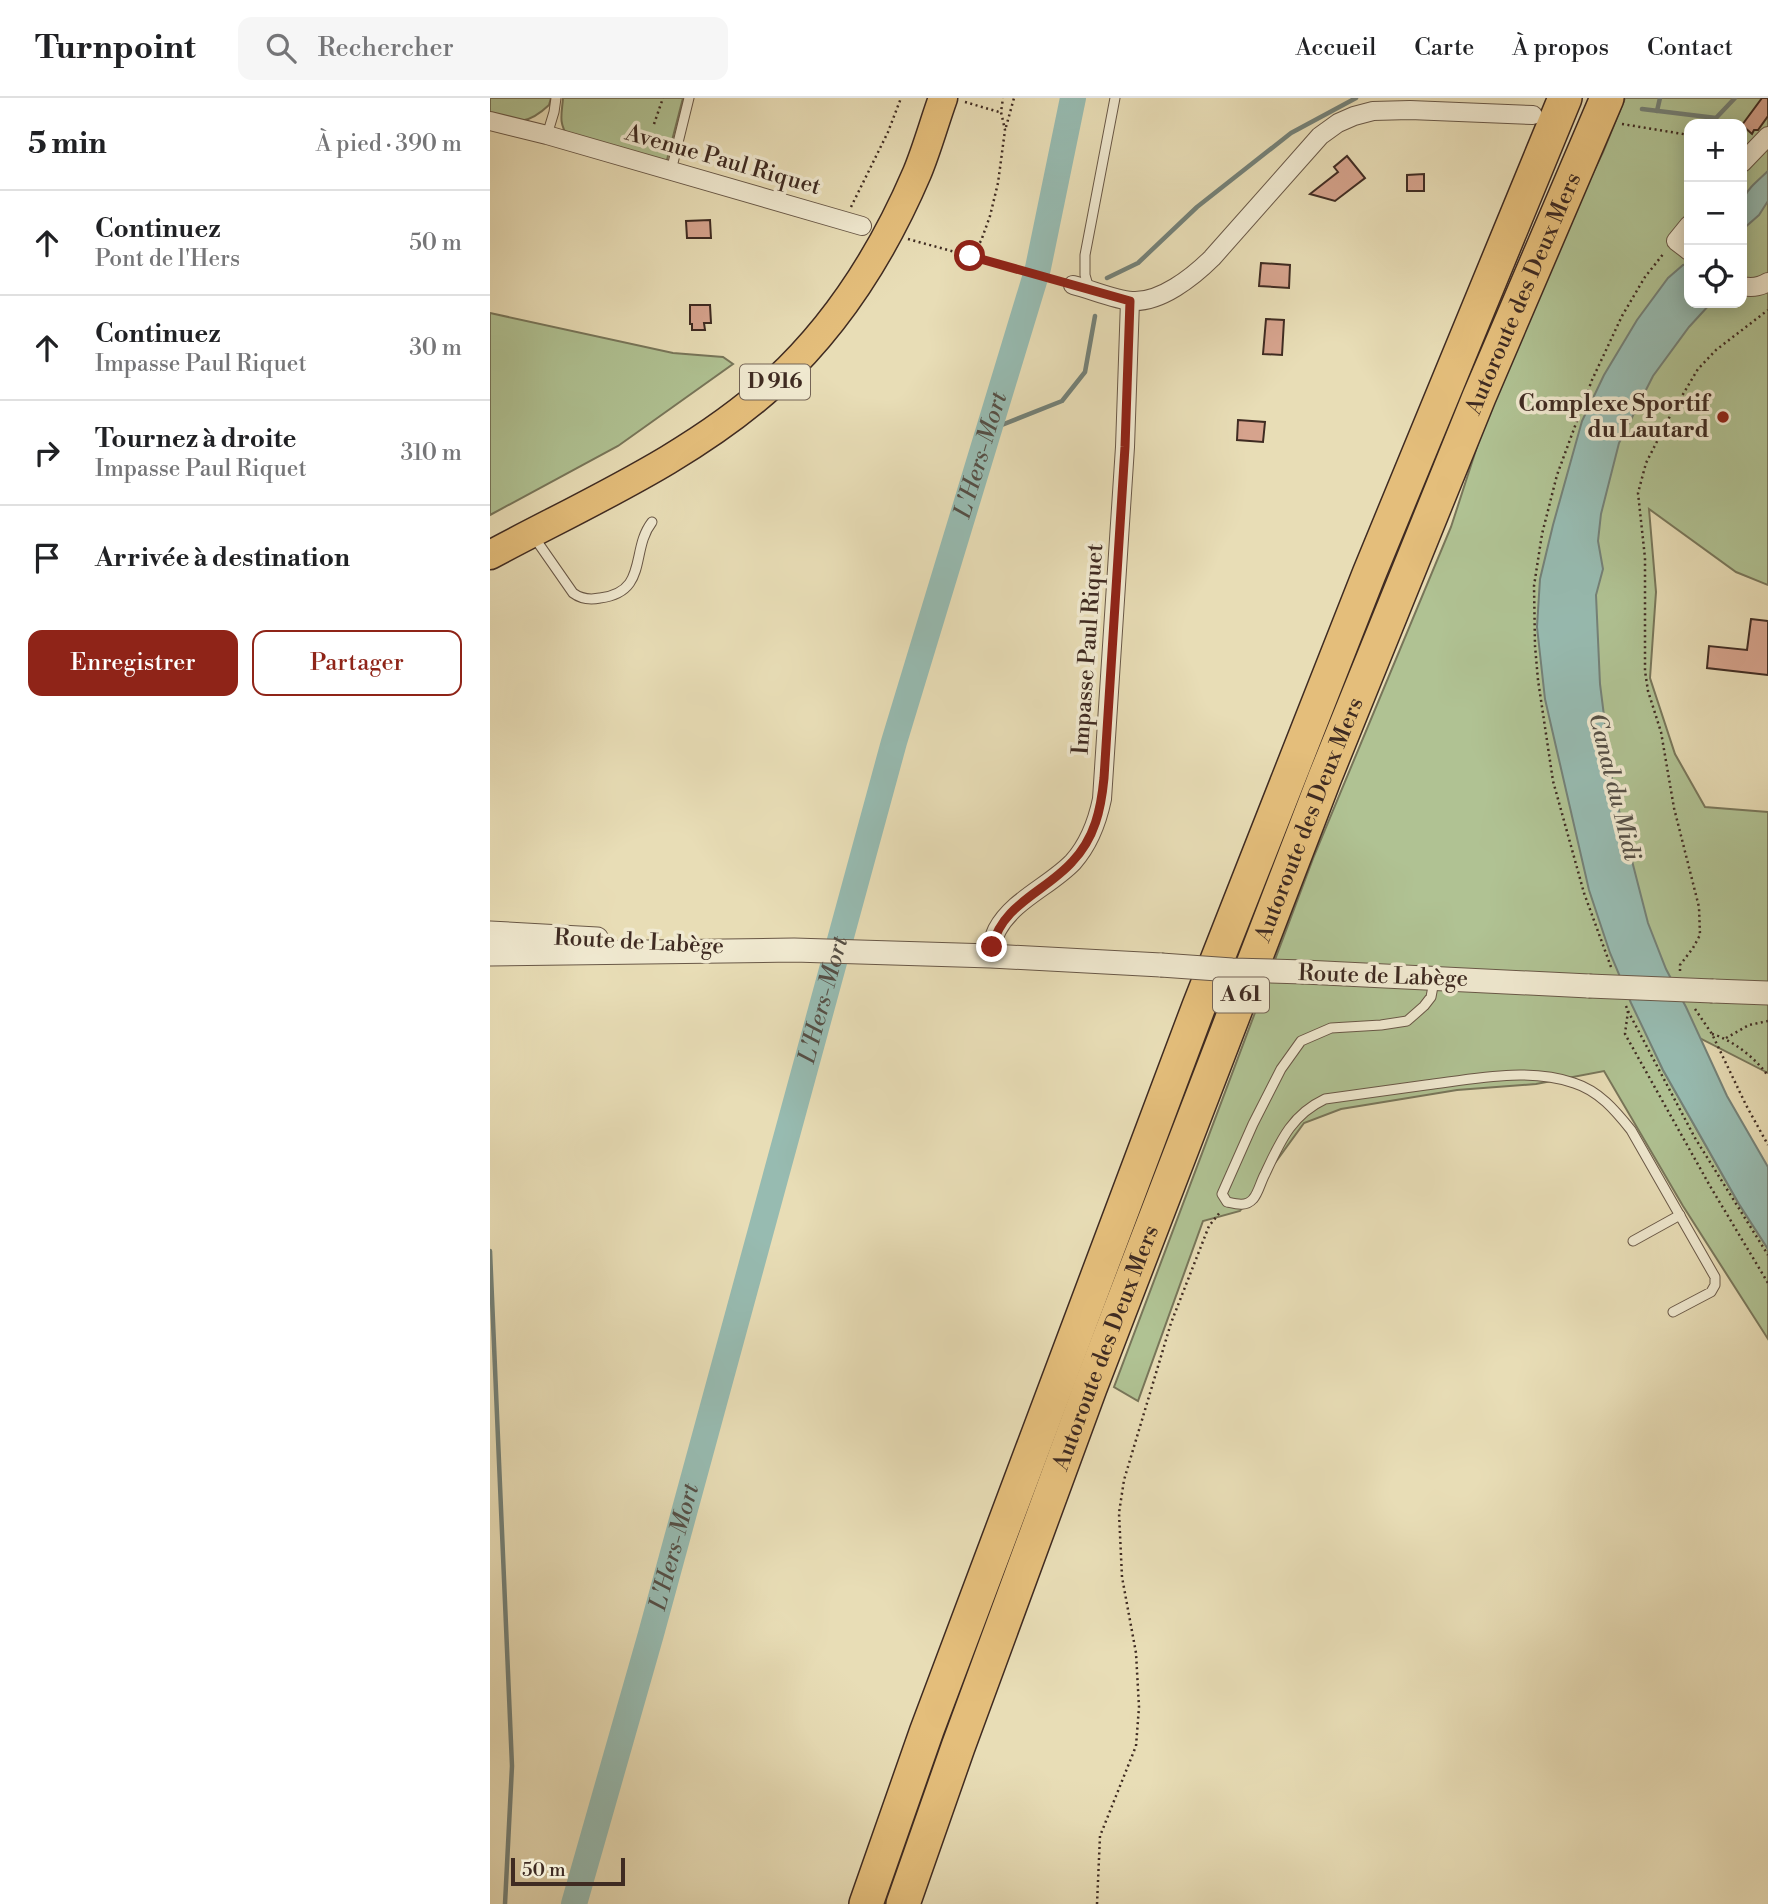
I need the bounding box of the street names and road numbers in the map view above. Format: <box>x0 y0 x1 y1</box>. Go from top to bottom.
street label: Avenue Paul Riquet <box>621 118 824 201</box>
street label: Autoroute des Deux Mers <box>1459 168 1587 419</box>
road number: D 916 <box>740 364 810 400</box>
street label: Impasse Paul Riquet <box>1067 542 1109 756</box>
street label: Autoroute des Deux Mers <box>1249 693 1370 947</box>
street label: Route de Labège <box>553 924 725 960</box>
street label: Route de Labège <box>1297 959 1469 993</box>
road number: A 61 <box>1213 978 1269 1012</box>
street label: Autoroute des Deux Mers <box>1047 1221 1165 1475</box>

